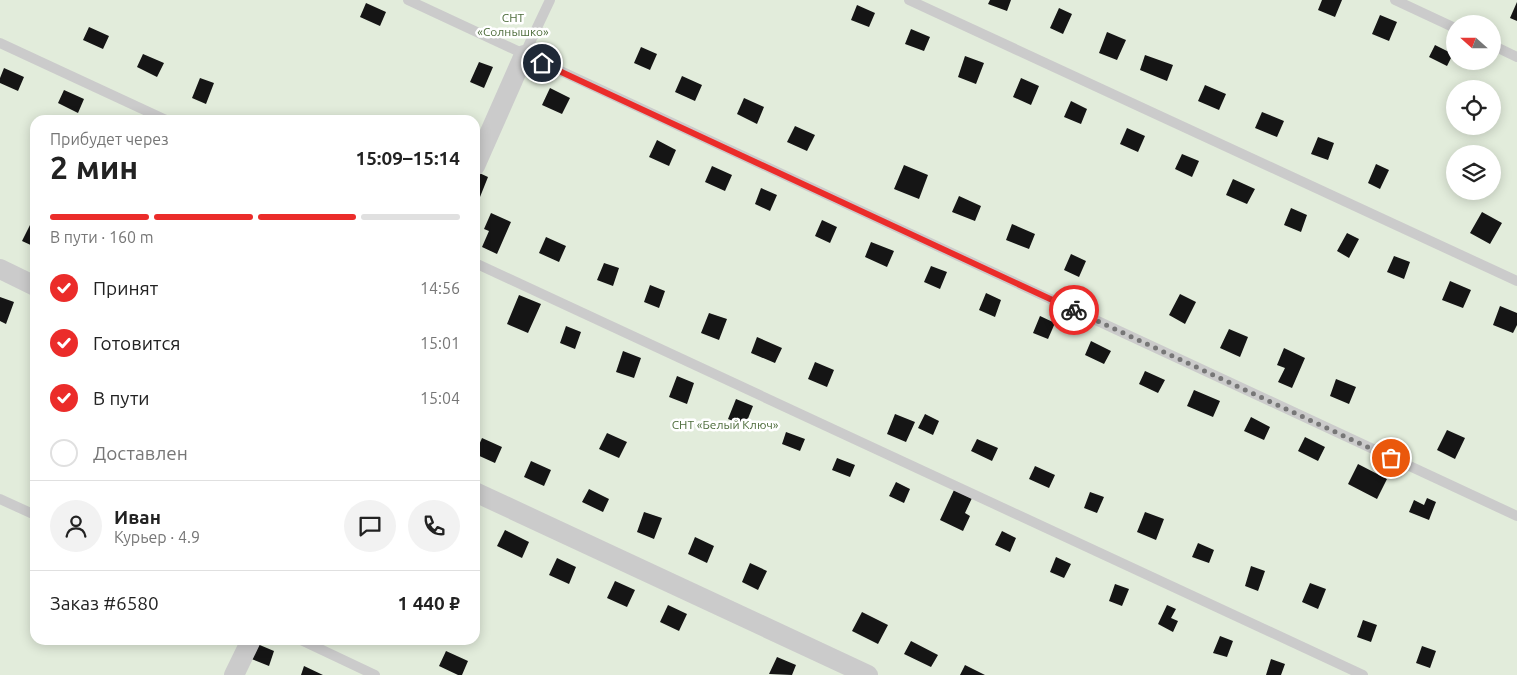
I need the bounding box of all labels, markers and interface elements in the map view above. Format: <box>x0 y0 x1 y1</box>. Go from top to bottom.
park label: СНТ «Солнышко» <box>477 11 549 38</box>
north arrow <box>1446 15 1501 70</box>
map controls <box>1446 15 1501 200</box>
pin <box>521 42 563 84</box>
icon: home <box>528 49 556 77</box>
button: locate <box>1446 80 1501 135</box>
text: Прибудет через <box>50 130 169 148</box>
button: layers <box>1446 145 1501 200</box>
text: 15:09–15:14 <box>355 147 460 169</box>
text: 2 мин <box>50 149 138 185</box>
text: В пути · 160 m <box>50 228 153 246</box>
icon: check <box>50 274 78 302</box>
text: Принят <box>93 277 158 299</box>
text: 14:56 <box>420 279 460 297</box>
courier <box>1049 285 1099 335</box>
icon: bike <box>1060 296 1088 324</box>
icon: check <box>50 329 78 357</box>
text: Готовится <box>93 332 180 354</box>
text: 15:01 <box>420 334 460 352</box>
icon: check <box>50 384 78 412</box>
text: В пути <box>93 387 150 409</box>
text: 15:04 <box>420 389 460 407</box>
park label: СНТ «Белый Ключ» <box>672 418 779 431</box>
pin <box>1370 437 1412 479</box>
text: Доставлен <box>93 442 188 464</box>
icon: bag <box>1377 444 1405 472</box>
button: person <box>50 500 102 552</box>
button: chat <box>344 500 396 552</box>
button: phone <box>408 500 460 552</box>
text: Иван <box>114 506 161 528</box>
text: Курьер · 4.9 <box>114 528 200 546</box>
text: Заказ #6580 <box>50 592 159 614</box>
text: 1 440 ₽ <box>397 592 460 614</box>

